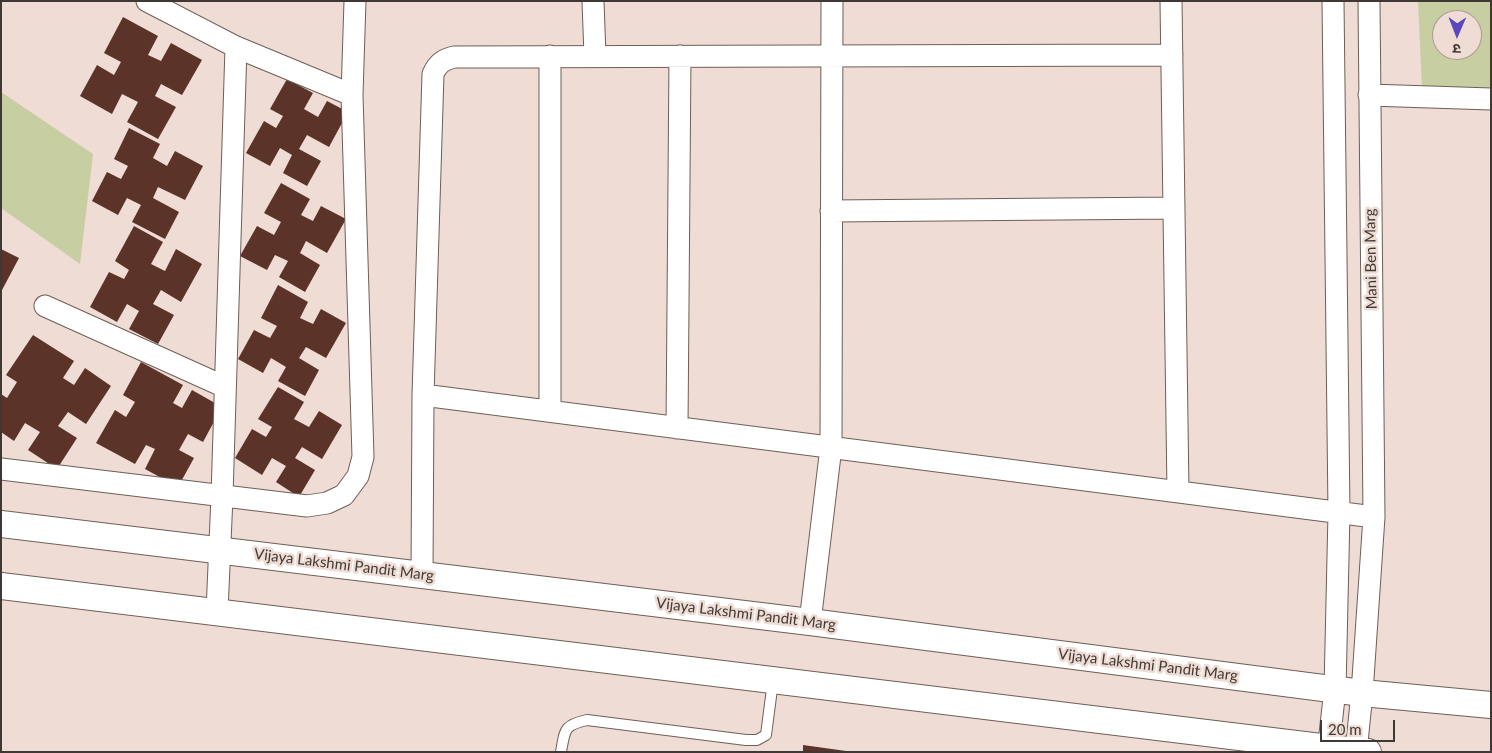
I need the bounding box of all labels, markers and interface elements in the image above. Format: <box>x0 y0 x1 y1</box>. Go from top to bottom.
north arrow <box>1432 10 1482 60</box>
text: उ <box>1453 41 1461 58</box>
street label: Mani Ben Marg <box>1361 208 1381 310</box>
street label: Vijaya Lakshmi Pandit Marg <box>253 545 435 585</box>
street label: Vijaya Lakshmi Pandit Marg <box>655 594 837 634</box>
street label: Vijaya Lakshmi Pandit Marg <box>1057 645 1239 685</box>
scale bar <box>1322 710 1397 742</box>
text: 20 m <box>1328 720 1362 738</box>

